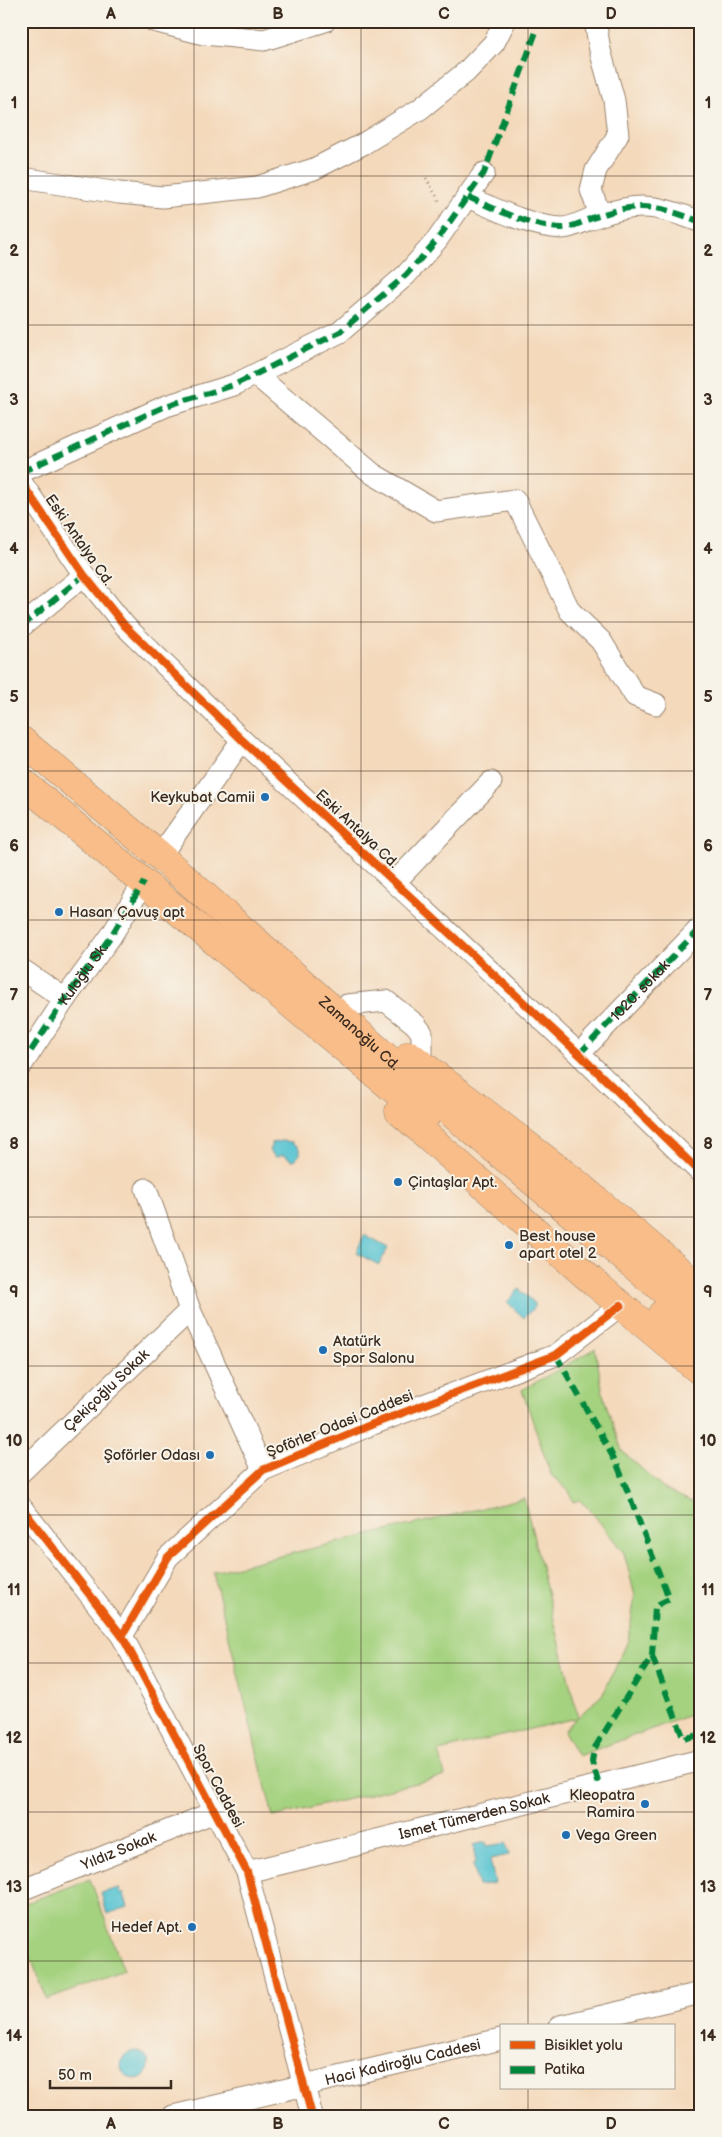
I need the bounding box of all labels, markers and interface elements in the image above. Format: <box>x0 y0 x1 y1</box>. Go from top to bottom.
text: A <box>105 5 116 24</box>
text: B <box>272 5 284 24</box>
text: C <box>438 5 450 24</box>
text: D <box>605 5 617 24</box>
text: 1 <box>11 94 17 113</box>
text: 1 <box>705 94 711 113</box>
text: 2 <box>9 242 19 261</box>
text: 2 <box>703 242 713 261</box>
text: 3 <box>9 391 19 410</box>
text: 3 <box>703 391 713 410</box>
street label: Eski Antalya Cd. <box>41 491 117 589</box>
text: 4 <box>9 540 19 559</box>
text: 4 <box>703 540 713 559</box>
text: 5 <box>9 688 19 707</box>
text: 5 <box>703 688 713 707</box>
street label: Eski Antalya Cd. <box>311 786 403 872</box>
place label: Keykubat Camii <box>150 788 255 807</box>
marker: Keykubat Camii <box>259 791 271 803</box>
text: 6 <box>9 837 19 856</box>
text: 6 <box>703 837 713 856</box>
place label: Hasan Çavuş apt <box>69 903 185 922</box>
marker: Hasan Çavuş apt <box>53 906 65 918</box>
street label: Kuloğlu Sk. <box>54 939 113 1009</box>
street label: 1020. sokak <box>606 955 674 1025</box>
text: 7 <box>10 986 19 1005</box>
text: 7 <box>704 986 713 1005</box>
street label: Zamanoğlu Cd. <box>314 992 404 1074</box>
text: 8 <box>9 1135 19 1154</box>
text: 8 <box>703 1135 713 1154</box>
place label: Çintaşlar Apt. <box>408 1173 497 1192</box>
marker: Çintaşlar Apt. <box>392 1176 404 1188</box>
place label: Best house apart otel 2 <box>519 1227 597 1263</box>
marker: Best house apart otel 2 <box>503 1239 515 1251</box>
text: 9 <box>9 1283 19 1302</box>
text: 9 <box>703 1283 713 1302</box>
place label: Atatürk Spor Salonu <box>333 1332 415 1368</box>
street label: Çekiçoğlu Sokak <box>59 1344 154 1436</box>
marker: Atatürk Spor Salonu <box>317 1344 329 1356</box>
street label: Şoförler Odasi Caddesi <box>264 1386 416 1462</box>
text: 10 <box>6 1432 22 1451</box>
text: 10 <box>700 1432 716 1451</box>
place label: Şoförler Odası <box>104 1446 200 1465</box>
marker: Şoförler Odası <box>204 1449 216 1461</box>
text: 11 <box>7 1581 21 1600</box>
text: 11 <box>701 1581 715 1600</box>
text: 12 <box>6 1729 23 1748</box>
text: 12 <box>700 1729 717 1748</box>
street label: Spor Caddesi <box>188 1741 248 1831</box>
place label: Kleopatra Ramira <box>569 1786 635 1822</box>
street label: Ismet Tümerden Sokak <box>397 1788 552 1844</box>
marker: Kleopatra Ramira <box>639 1798 651 1810</box>
place label: Vega Green <box>576 1826 657 1845</box>
street label: Yıldız Sokak <box>77 1827 159 1875</box>
marker: Vega Green <box>560 1829 572 1841</box>
text: 13 <box>6 1878 22 1897</box>
text: 13 <box>700 1878 716 1897</box>
place label: Hedef Apt. <box>111 1918 182 1937</box>
marker: Hedef Apt. <box>186 1921 198 1933</box>
legend <box>500 2024 674 2090</box>
text: 14 <box>6 2027 23 2046</box>
text: 14 <box>700 2027 717 2046</box>
street label: Haci Kadiroğlu Caddesi <box>323 2035 483 2090</box>
text: Bisiklet yolu <box>544 2036 623 2055</box>
scale bar <box>50 2057 171 2089</box>
text: Patika <box>544 2060 585 2079</box>
text: 50 m <box>58 2066 92 2085</box>
text: A <box>105 2115 116 2134</box>
text: B <box>272 2115 284 2134</box>
text: C <box>438 2115 450 2134</box>
text: D <box>605 2115 617 2134</box>

